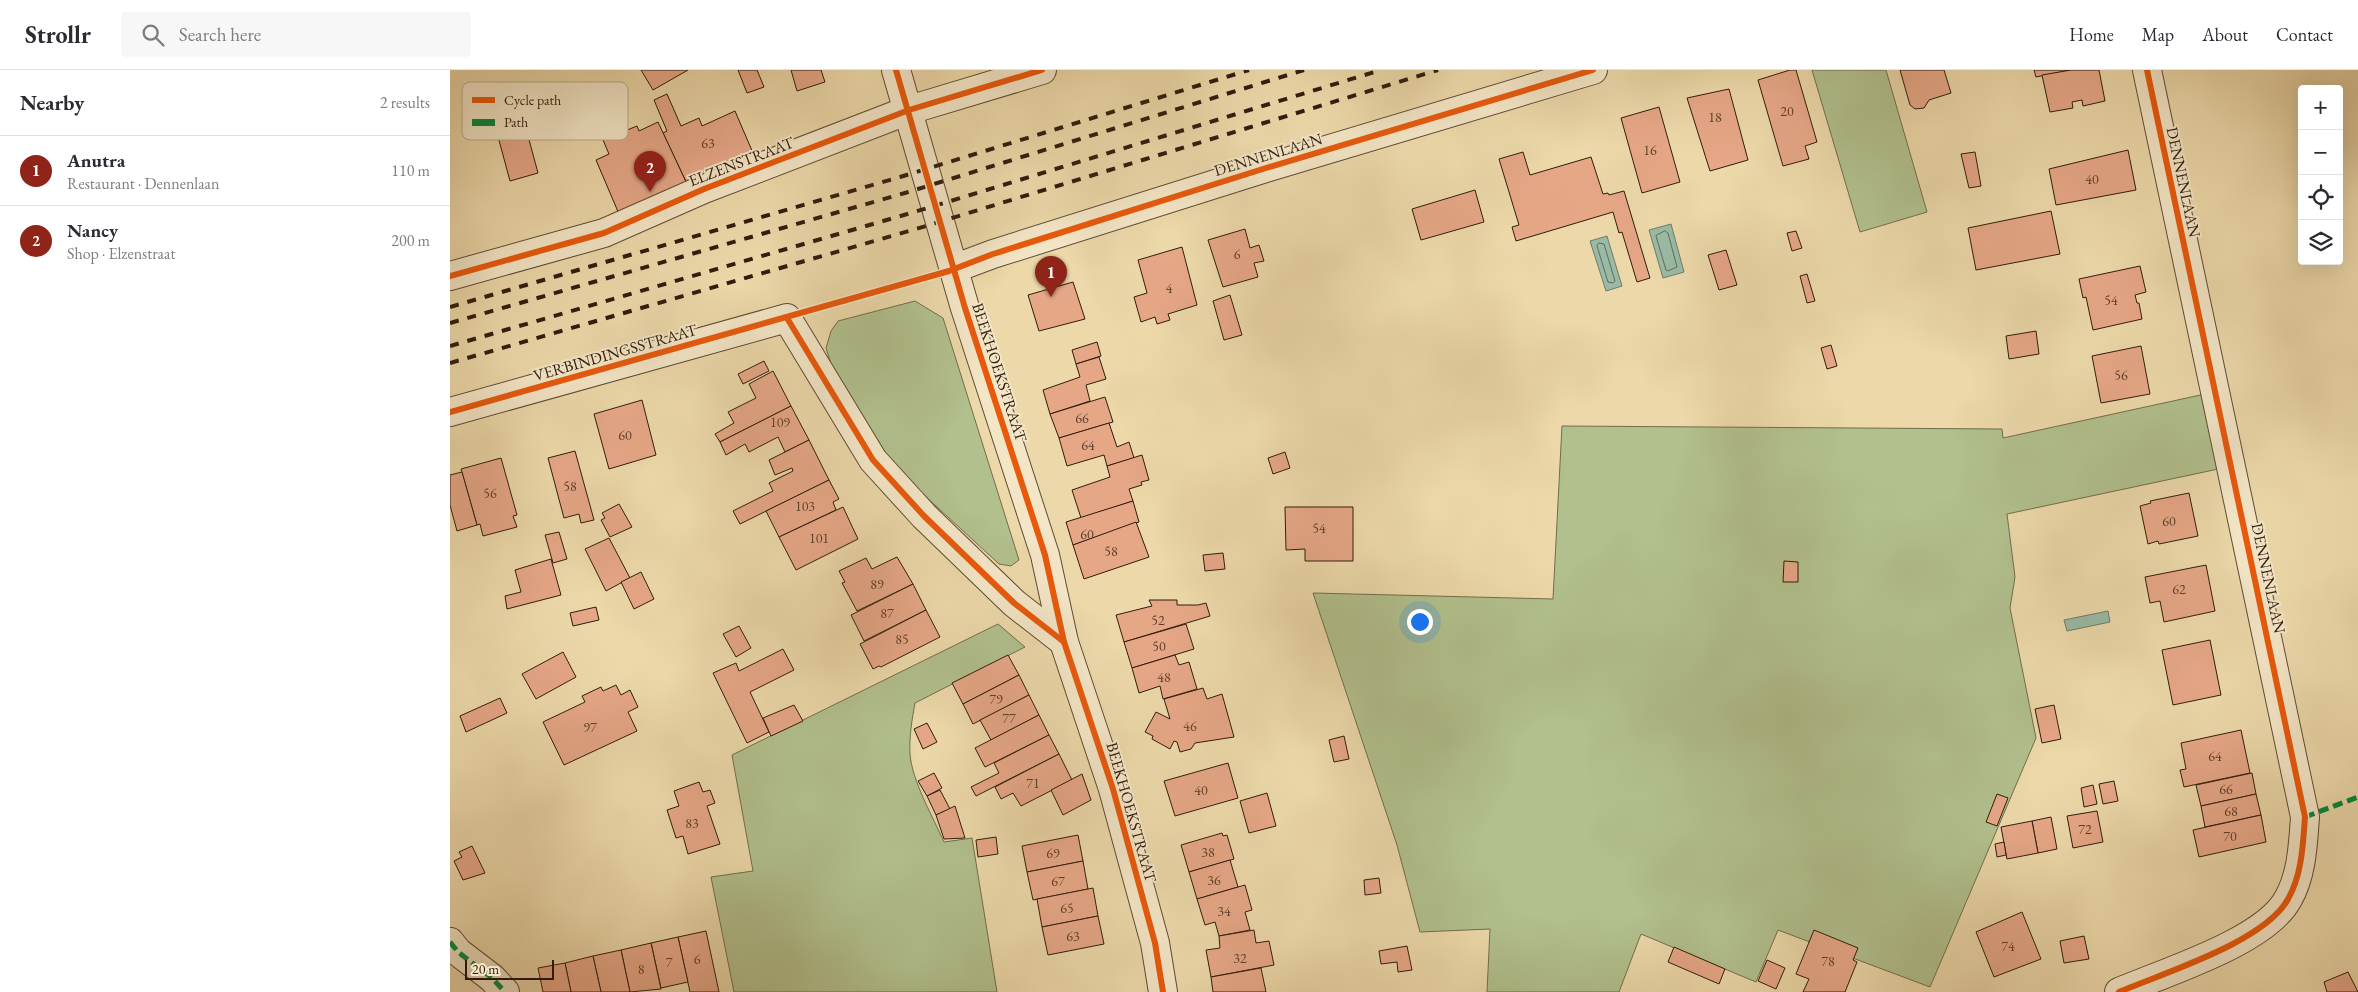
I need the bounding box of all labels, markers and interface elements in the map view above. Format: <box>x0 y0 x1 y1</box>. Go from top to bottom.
search box <box>121 12 471 57</box>
text: Strollr <box>25 19 91 50</box>
icon: search <box>139 21 167 49</box>
text: Search here <box>179 22 261 47</box>
text: Home <box>2069 23 2114 46</box>
text: Map <box>2142 23 2174 46</box>
text: About <box>2202 23 2248 46</box>
text: Contact <box>2276 23 2333 46</box>
legend <box>462 82 628 140</box>
map controls <box>2298 85 2343 265</box>
button: + <box>2298 85 2343 130</box>
text: Nearby <box>20 89 84 116</box>
text: Cycle path <box>504 91 561 109</box>
text: 2 results <box>380 92 430 113</box>
house number: 20 <box>1780 102 1794 120</box>
house number: 18 <box>1708 108 1722 126</box>
text: Path <box>504 113 528 131</box>
street label: DENNENLAAN <box>2162 125 2206 240</box>
street label: DENNENLAAN <box>1211 128 1325 181</box>
button: − <box>2298 130 2343 175</box>
street label: ELZENSTRAAT <box>685 132 797 191</box>
house number: 63 <box>701 134 715 152</box>
house number: 16 <box>1643 141 1657 159</box>
text: Anutra <box>67 148 125 173</box>
pin: 2 <box>634 151 666 192</box>
text: 1 <box>32 160 40 181</box>
text: 110 m <box>391 160 430 181</box>
house number: 40 <box>2085 170 2099 188</box>
text: Restaurant · Dennenlaan <box>67 173 219 194</box>
button: locate <box>2298 175 2343 220</box>
text: Nancy <box>67 218 118 243</box>
button: layers <box>2298 220 2343 265</box>
text: 2 <box>32 230 40 251</box>
text: 200 m <box>391 230 430 251</box>
text: Shop · Elzenstraat <box>67 243 175 264</box>
house number: 6 <box>1234 245 1241 263</box>
pin: 1 <box>1035 256 1067 297</box>
house number: 4 <box>1166 279 1173 297</box>
house number: 54 <box>2104 291 2118 309</box>
street label: BEEKHOEKSTRAAT <box>967 300 1032 445</box>
street label: VERBINDINGSSTRAAT <box>531 319 700 386</box>
house number: 56 <box>2114 366 2128 384</box>
house number: 66 <box>1075 409 1089 427</box>
house number: 109 <box>770 413 790 431</box>
house number: 60 <box>618 426 632 444</box>
house number: 64 <box>1081 436 1095 454</box>
house number: 58 <box>563 477 577 495</box>
house number: 56 <box>483 484 497 502</box>
house number: 103 <box>795 497 815 515</box>
house number: 60 <box>2162 512 2176 530</box>
house number: 54 <box>1312 519 1326 537</box>
street label: DENNENLAAN <box>2247 521 2291 636</box>
house number: 60 <box>1080 525 1094 543</box>
house number: 101 <box>809 529 829 547</box>
house number: 58 <box>1104 542 1118 560</box>
house number: 89 <box>870 575 884 593</box>
house number: 62 <box>2172 580 2186 598</box>
house number: 87 <box>880 604 894 622</box>
your location <box>1407 609 1433 635</box>
house number: 52 <box>1151 611 1165 629</box>
house number: 85 <box>895 630 909 648</box>
house number: 50 <box>1152 637 1166 655</box>
house number: 48 <box>1157 668 1171 686</box>
house number: 79 <box>989 690 1003 708</box>
house number: 77 <box>1002 709 1016 727</box>
house number: 46 <box>1183 717 1197 735</box>
house number: 97 <box>583 718 597 736</box>
street label: BEEKHOEKSTRAAT <box>1101 740 1162 885</box>
house number: 64 <box>2208 747 2222 765</box>
house number: 71 <box>1026 774 1040 792</box>
house number: 66 <box>2219 780 2233 798</box>
house number: 40 <box>1194 781 1208 799</box>
house number: 68 <box>2224 802 2238 820</box>
house number: 83 <box>685 814 699 832</box>
house number: 72 <box>2078 820 2092 838</box>
house number: 70 <box>2223 827 2237 845</box>
house number: 38 <box>1201 843 1215 861</box>
house number: 69 <box>1046 844 1060 862</box>
house number: 36 <box>1207 871 1221 889</box>
house number: 67 <box>1051 872 1065 890</box>
house number: 65 <box>1060 899 1074 917</box>
house number: 34 <box>1217 902 1231 920</box>
house number: 63 <box>1066 927 1080 945</box>
house number: 74 <box>2001 937 2015 955</box>
house number: 32 <box>1233 949 1247 967</box>
house number: 6 <box>694 950 701 968</box>
house number: 78 <box>1821 952 1835 970</box>
house number: 7 <box>666 953 673 971</box>
scale bar <box>465 957 554 980</box>
text: 20 m <box>472 960 499 978</box>
house number: 8 <box>638 960 645 978</box>

